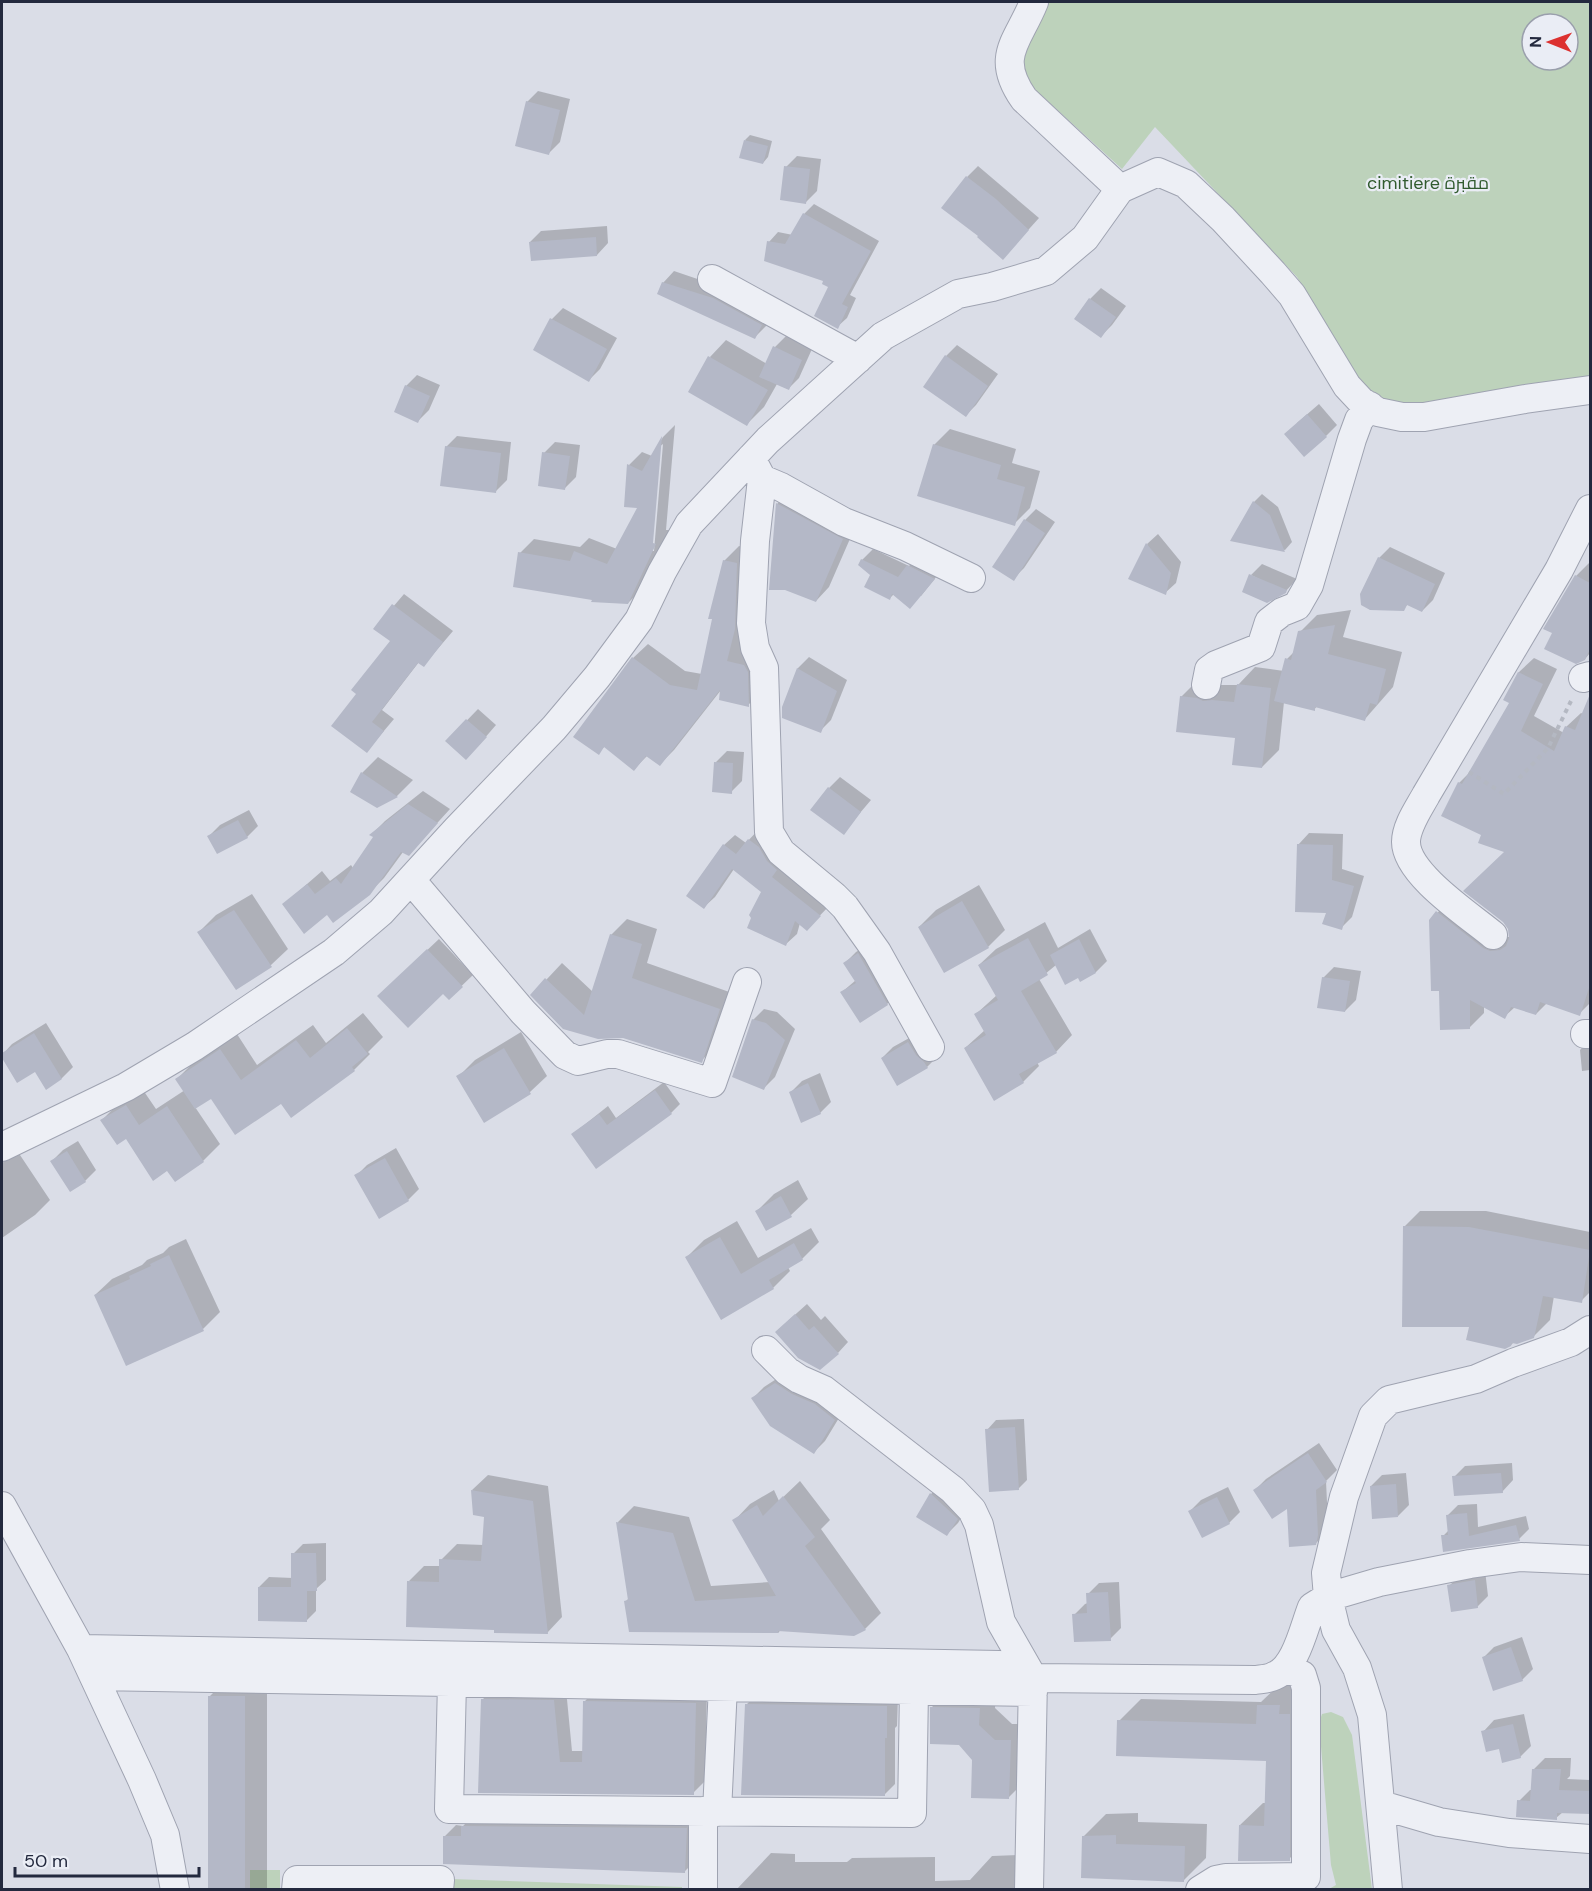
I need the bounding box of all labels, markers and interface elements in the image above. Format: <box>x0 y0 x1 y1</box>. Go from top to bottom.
north arrow <box>1520 12 1580 72</box>
text: N <box>1525 36 1546 48</box>
park label: cimitiere مقبرة <box>1367 171 1489 195</box>
scale bar <box>15 1840 200 1878</box>
text: 50 m <box>24 1849 68 1873</box>

